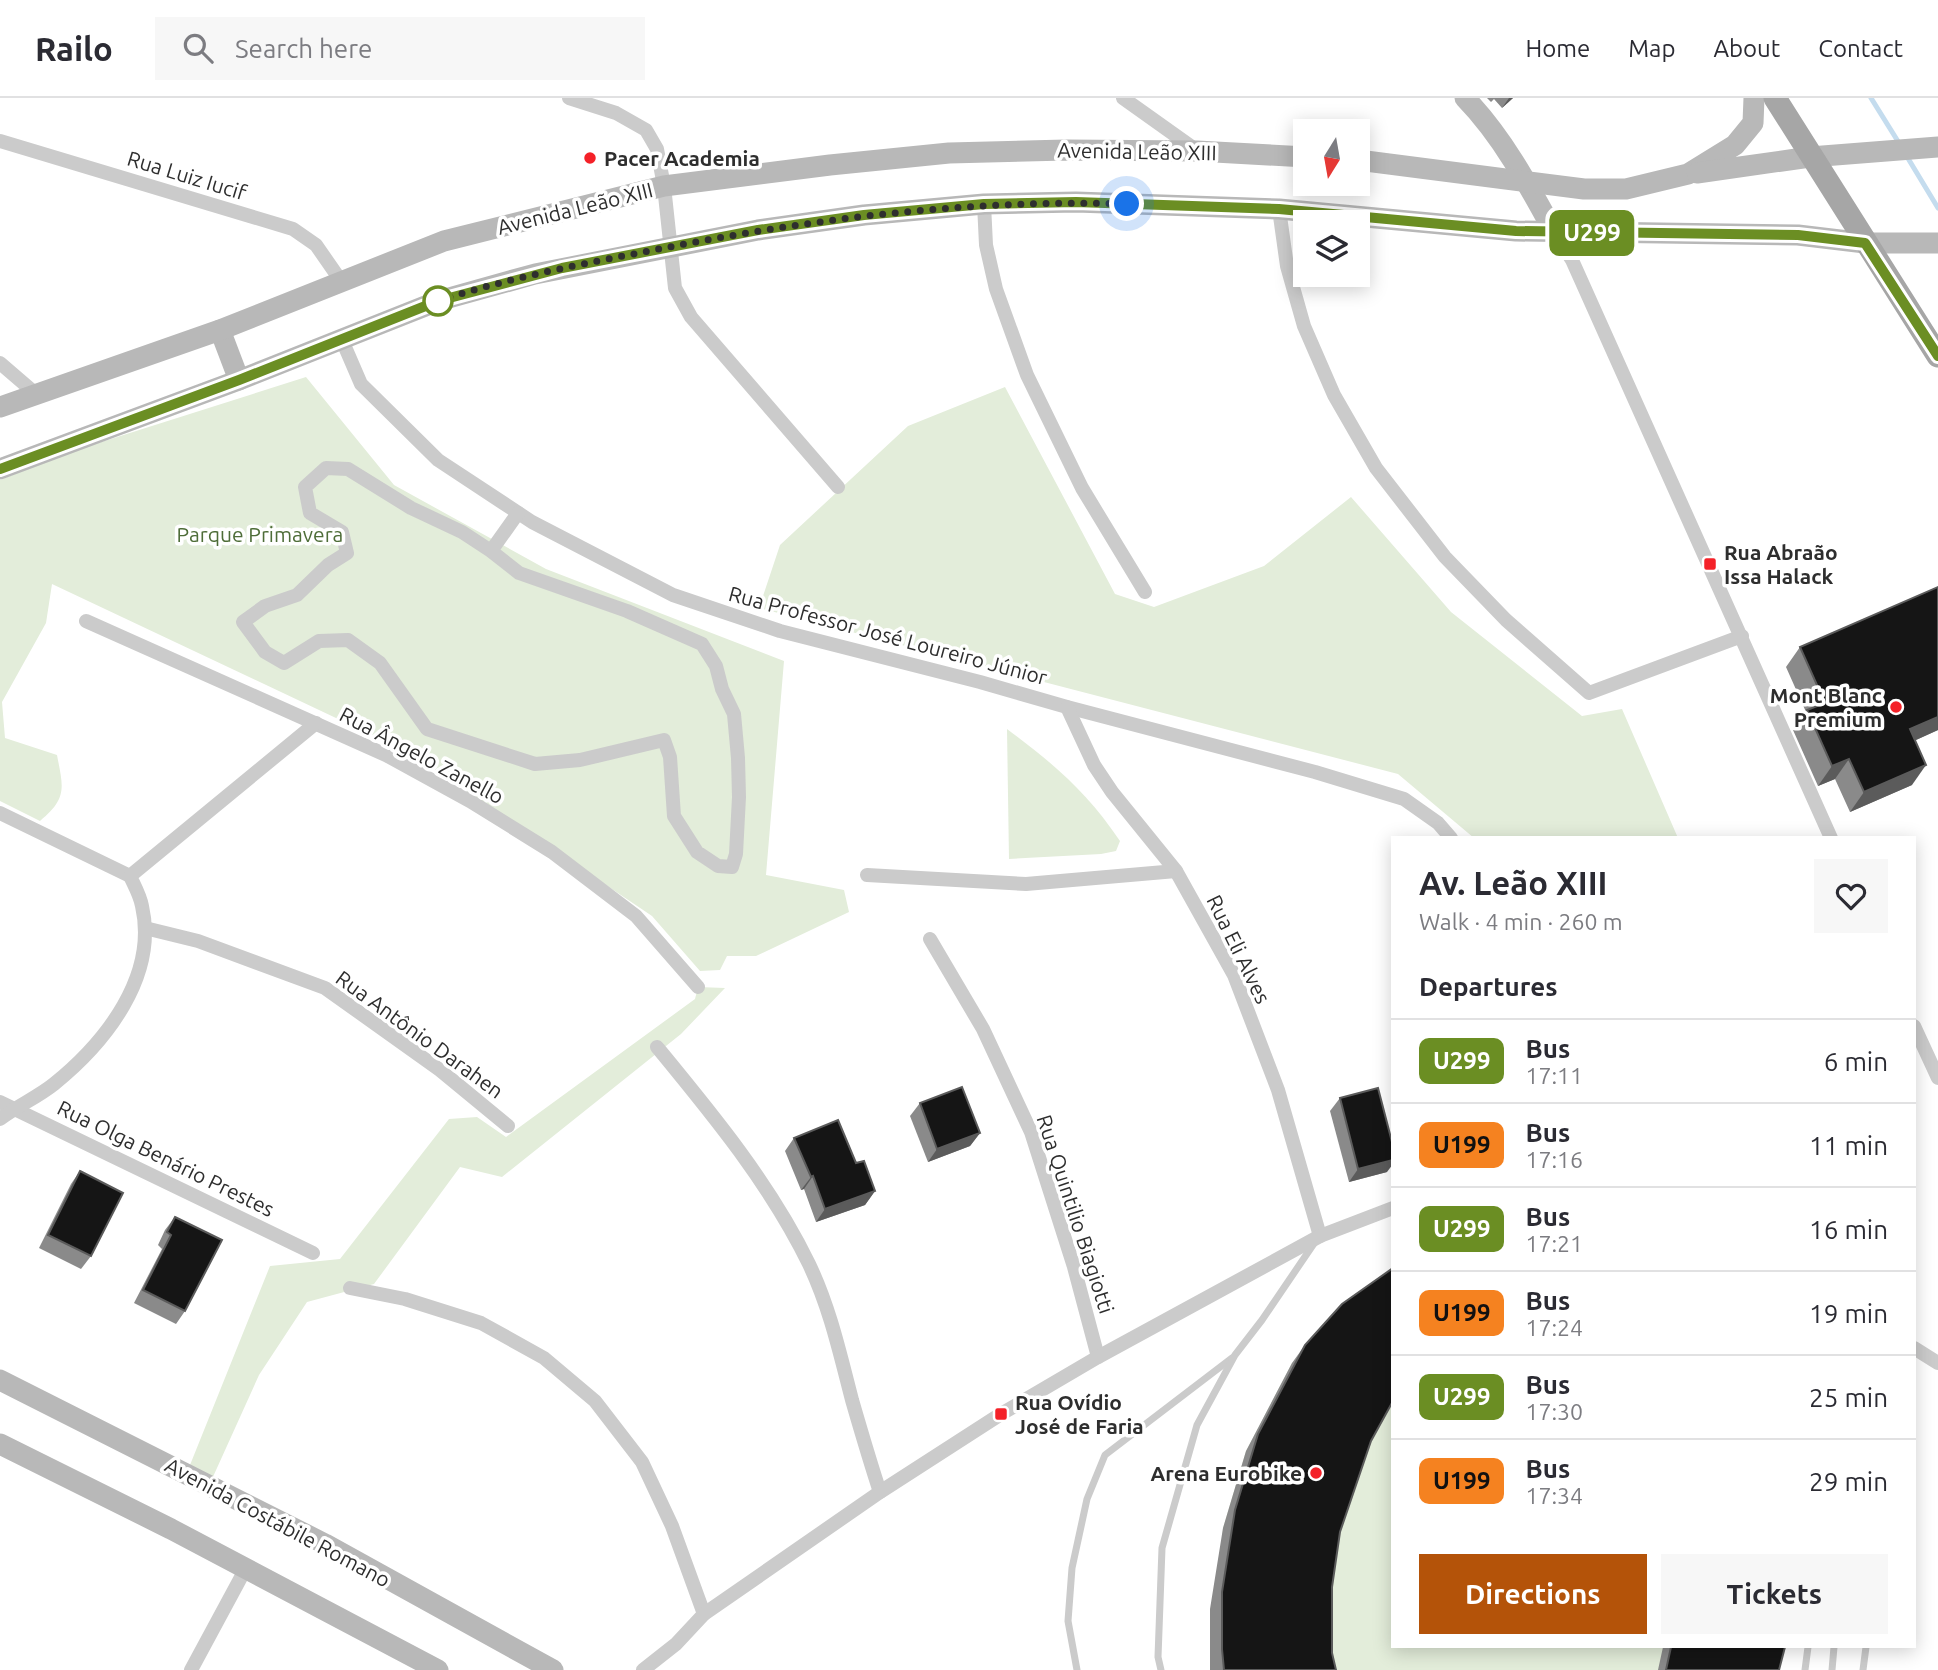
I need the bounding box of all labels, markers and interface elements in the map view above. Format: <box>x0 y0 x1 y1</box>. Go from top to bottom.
search box <box>155 17 645 80</box>
icon: search <box>179 29 217 67</box>
text: Railo <box>35 30 113 67</box>
text: Search here <box>235 34 372 63</box>
text: Home <box>1525 35 1590 62</box>
text: Map <box>1628 35 1675 62</box>
text: About <box>1713 35 1780 62</box>
text: Contact <box>1818 35 1903 62</box>
north arrow <box>1293 119 1370 196</box>
map controls <box>1293 119 1370 287</box>
street label: Avenida Leão XIII <box>1057 138 1217 164</box>
street label: Rua Luiz Iucif <box>125 146 250 205</box>
place label: Pacer Academia <box>604 146 760 170</box>
marker: Pacer Academia <box>582 150 598 166</box>
street label: Avenida Leão XIII <box>495 177 655 239</box>
your location <box>1109 186 1144 221</box>
button: layers <box>1293 210 1370 287</box>
line badge: U299 <box>1543 210 1641 256</box>
text: U299 <box>1563 219 1621 246</box>
unlabelled marker <box>423 286 453 316</box>
park label: Parque Primavera <box>177 522 343 546</box>
place label: Rua Abraão Issa Halack <box>1724 540 1838 588</box>
marker: Rua Abraão Issa Halack <box>1702 556 1718 572</box>
street label: Rua Professor José Loureiro Júnior <box>726 581 1050 689</box>
place label: Mont Blanc Premium <box>1770 683 1882 731</box>
marker: Mont Blanc Premium <box>1888 699 1904 715</box>
street label: Rua Ângelo Zanello <box>336 702 508 808</box>
button: heart <box>1814 859 1888 933</box>
text: Av. Leão XIII <box>1419 864 1608 901</box>
street label: Rua Eli Alves <box>1202 891 1276 1007</box>
text: Walk · 4 min · 260 m <box>1419 909 1623 934</box>
street label: Rua Antônio Darahen <box>332 965 508 1103</box>
text: Departures <box>1419 972 1557 1001</box>
text: Bus <box>1525 1034 1570 1063</box>
text: U299 <box>1433 1047 1490 1074</box>
text: 6 min <box>1824 1047 1888 1076</box>
text: 17:11 <box>1525 1063 1583 1088</box>
street label: Rua Olga Benário Prestes <box>54 1095 278 1221</box>
street label: Rua Quintilio Biagiotti <box>1033 1112 1119 1316</box>
text: Bus <box>1525 1118 1570 1147</box>
text: U199 <box>1433 1131 1490 1158</box>
text: 11 min <box>1809 1131 1888 1160</box>
text: 17:16 <box>1525 1147 1583 1172</box>
text: Bus <box>1525 1202 1570 1231</box>
text: U299 <box>1433 1215 1490 1242</box>
text: 16 min <box>1809 1215 1888 1244</box>
text: 17:21 <box>1525 1231 1583 1256</box>
text: Bus <box>1525 1286 1570 1315</box>
text: U199 <box>1433 1299 1490 1326</box>
text: 19 min <box>1809 1299 1888 1328</box>
text: 17:24 <box>1525 1315 1583 1340</box>
text: Bus <box>1525 1370 1570 1399</box>
text: U299 <box>1433 1383 1490 1410</box>
text: 25 min <box>1809 1383 1888 1412</box>
place label: Rua Ovídio José de Faria <box>1015 1390 1144 1438</box>
text: 17:30 <box>1525 1399 1583 1424</box>
marker: Rua Ovídio José de Faria <box>993 1406 1009 1422</box>
street label: Avenida Costábile Romano <box>161 1452 395 1592</box>
text: Bus <box>1525 1454 1570 1483</box>
place label: Arena Eurobike <box>1151 1461 1302 1485</box>
marker: Arena Eurobike <box>1308 1465 1324 1481</box>
text: U199 <box>1433 1467 1490 1494</box>
text: 29 min <box>1809 1467 1888 1496</box>
text: 17:34 <box>1525 1483 1583 1508</box>
button: Directions <box>1419 1554 1647 1634</box>
button: Tickets <box>1661 1554 1888 1634</box>

